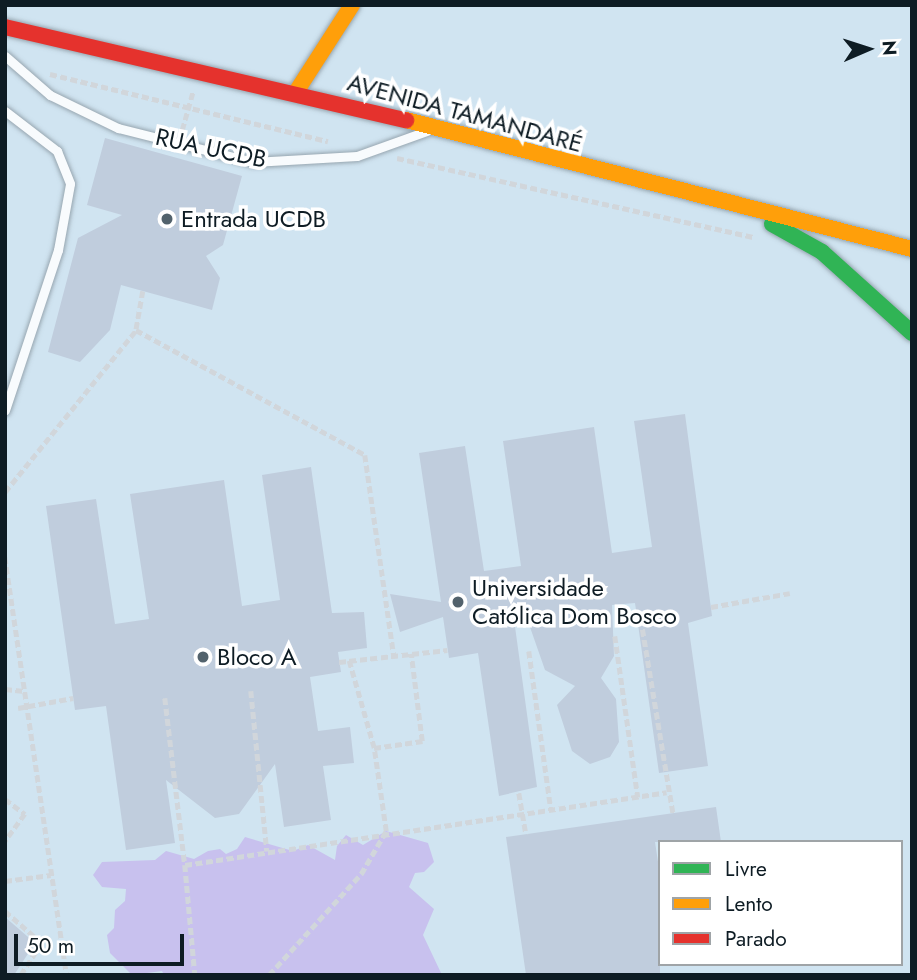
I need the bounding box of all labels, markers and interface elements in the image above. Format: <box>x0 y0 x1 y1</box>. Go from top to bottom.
north arrow <box>833 14 903 84</box>
text: N <box>876 40 903 56</box>
street label: AVENIDA TAMANDARÉ <box>344 68 586 158</box>
street label: RUA UCDB <box>153 122 269 174</box>
place label: Entrada UCDB <box>181 205 326 233</box>
marker: Entrada UCDB <box>159 211 175 227</box>
place label: Universidade Católica Dom Bosco <box>472 574 677 630</box>
marker: Universidade Católica Dom Bosco <box>450 594 466 610</box>
place label: Bloco A <box>217 643 297 671</box>
marker: Bloco A <box>195 649 211 665</box>
legend <box>658 840 903 966</box>
text: Livre <box>725 854 767 884</box>
text: Lento <box>725 889 773 919</box>
scale bar <box>18 920 187 964</box>
text: Parado <box>725 924 787 954</box>
text: 50 m <box>27 931 74 961</box>

